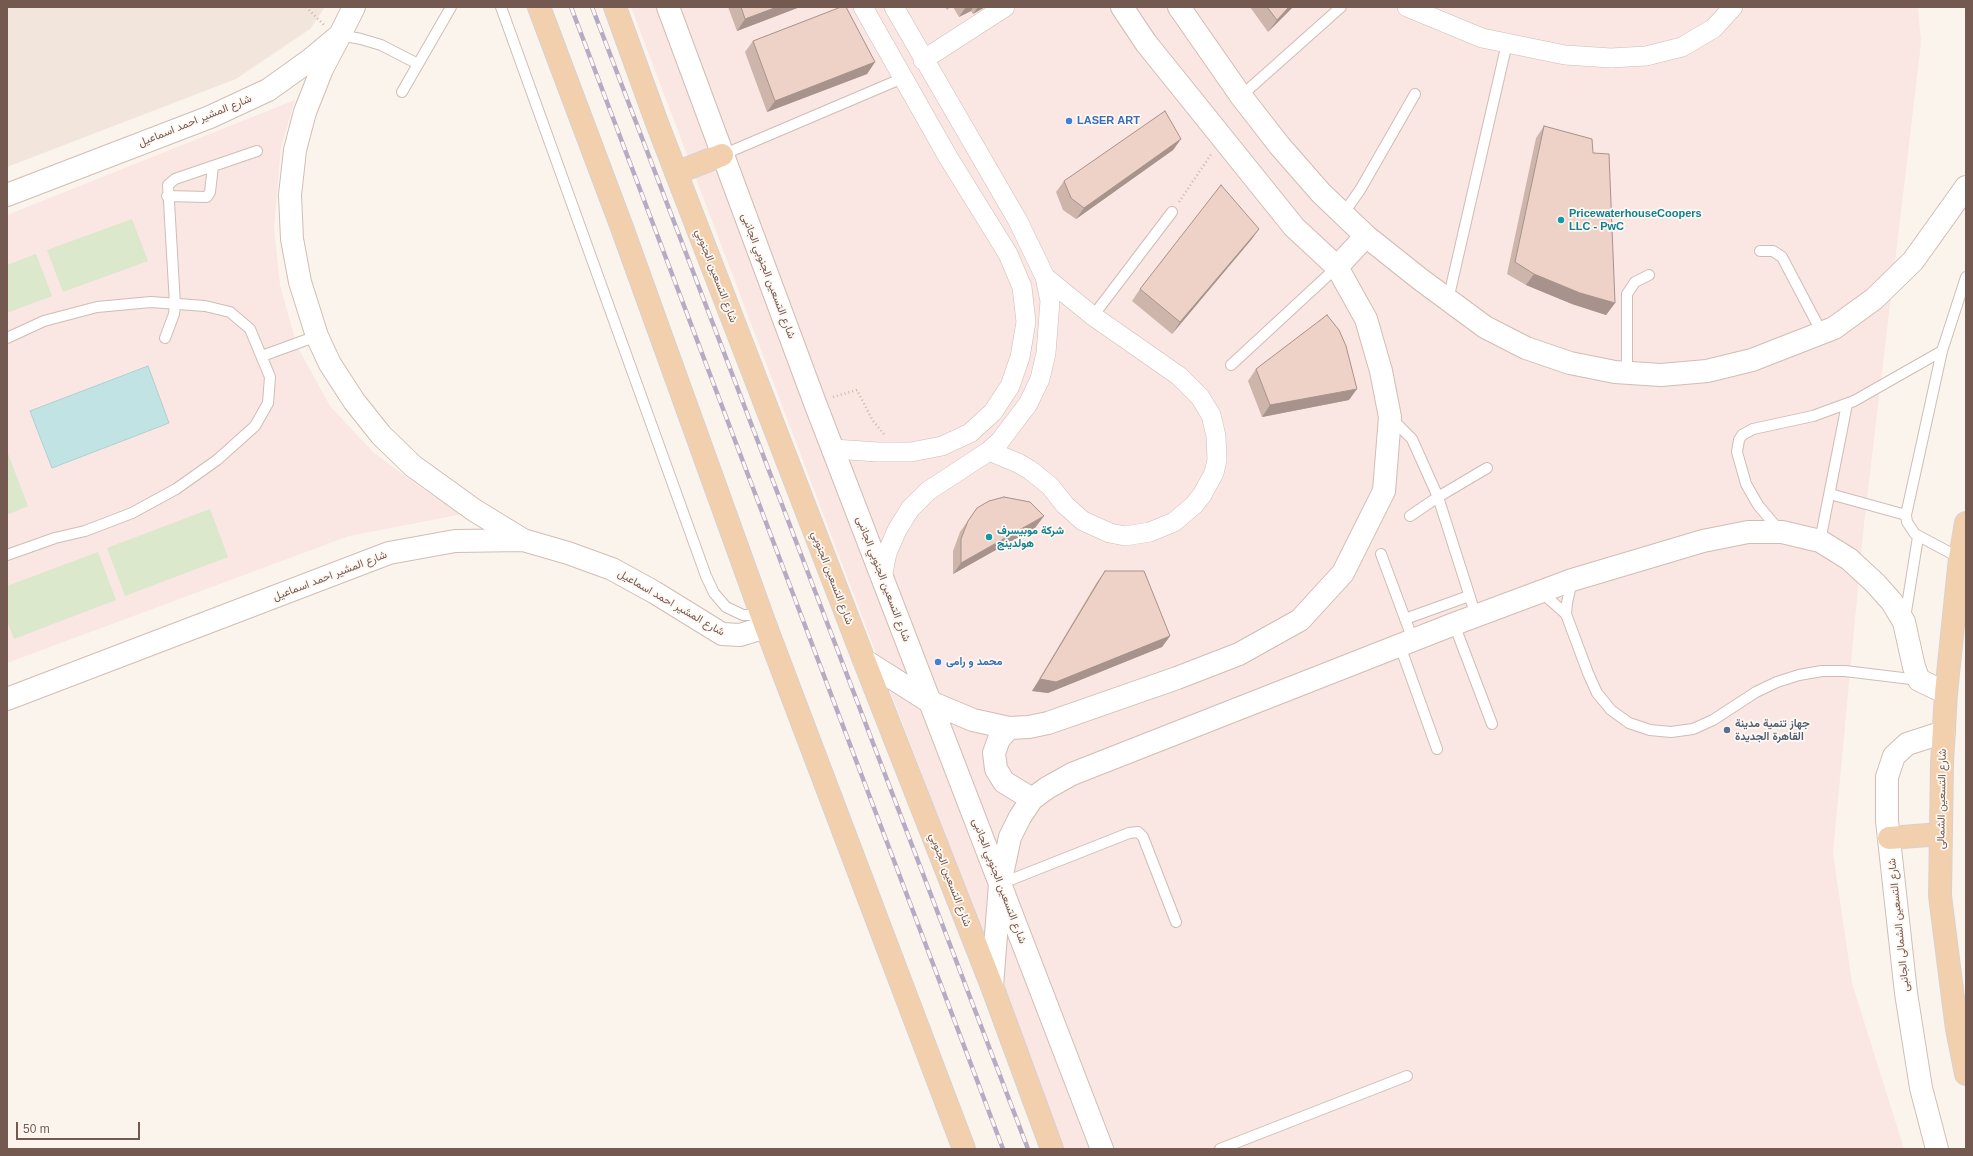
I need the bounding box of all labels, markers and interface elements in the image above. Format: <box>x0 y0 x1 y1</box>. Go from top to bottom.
street label: شارع المشير احمد اسماعيل <box>136 92 254 150</box>
place label: LASER ART <box>1077 114 1140 128</box>
marker: LASER ART <box>1064 116 1074 126</box>
place label: PricewaterhouseCoopers LLC - PwC <box>1569 207 1702 233</box>
street label: شارع التسعين الجنوبي الجانبى <box>738 211 798 341</box>
marker: PricewaterhouseCoopers LLC - PwC <box>1556 215 1566 225</box>
street label: شارع التسعين الجنوبي <box>692 227 740 325</box>
street label: شارع التسعين الجنوبي الجانبى <box>853 514 913 644</box>
place label: شركة موبيسرف هولدينج <box>997 524 1064 550</box>
street label: شارع التسعين الجنوبي <box>808 529 856 627</box>
marker: شركة موبيسرف هولدينج <box>984 532 994 542</box>
street label: شارع المشير احمد اسماعيل <box>271 548 389 604</box>
street label: شارع المشير احمد اسماعيل <box>615 567 727 639</box>
place label: محمد و رامى <box>946 655 1002 669</box>
marker: محمد و رامى <box>933 657 943 667</box>
place label: جهاز تنمية مدينة القاهرة الجديدة <box>1735 717 1810 743</box>
marker: جهاز تنمية مدينة القاهرة الجديدة <box>1722 725 1732 735</box>
street label: شارع التسعين الشمالى <box>1935 749 1949 849</box>
street label: شارع التسعين الجنوبي الجانبى <box>969 816 1029 946</box>
street label: شارع التسعين الجنوبي <box>926 831 974 929</box>
street label: شارع التسعين الشمالى الجانبى <box>1885 857 1913 993</box>
scale bar <box>18 1114 142 1140</box>
text: 50 m <box>23 1122 50 1136</box>

